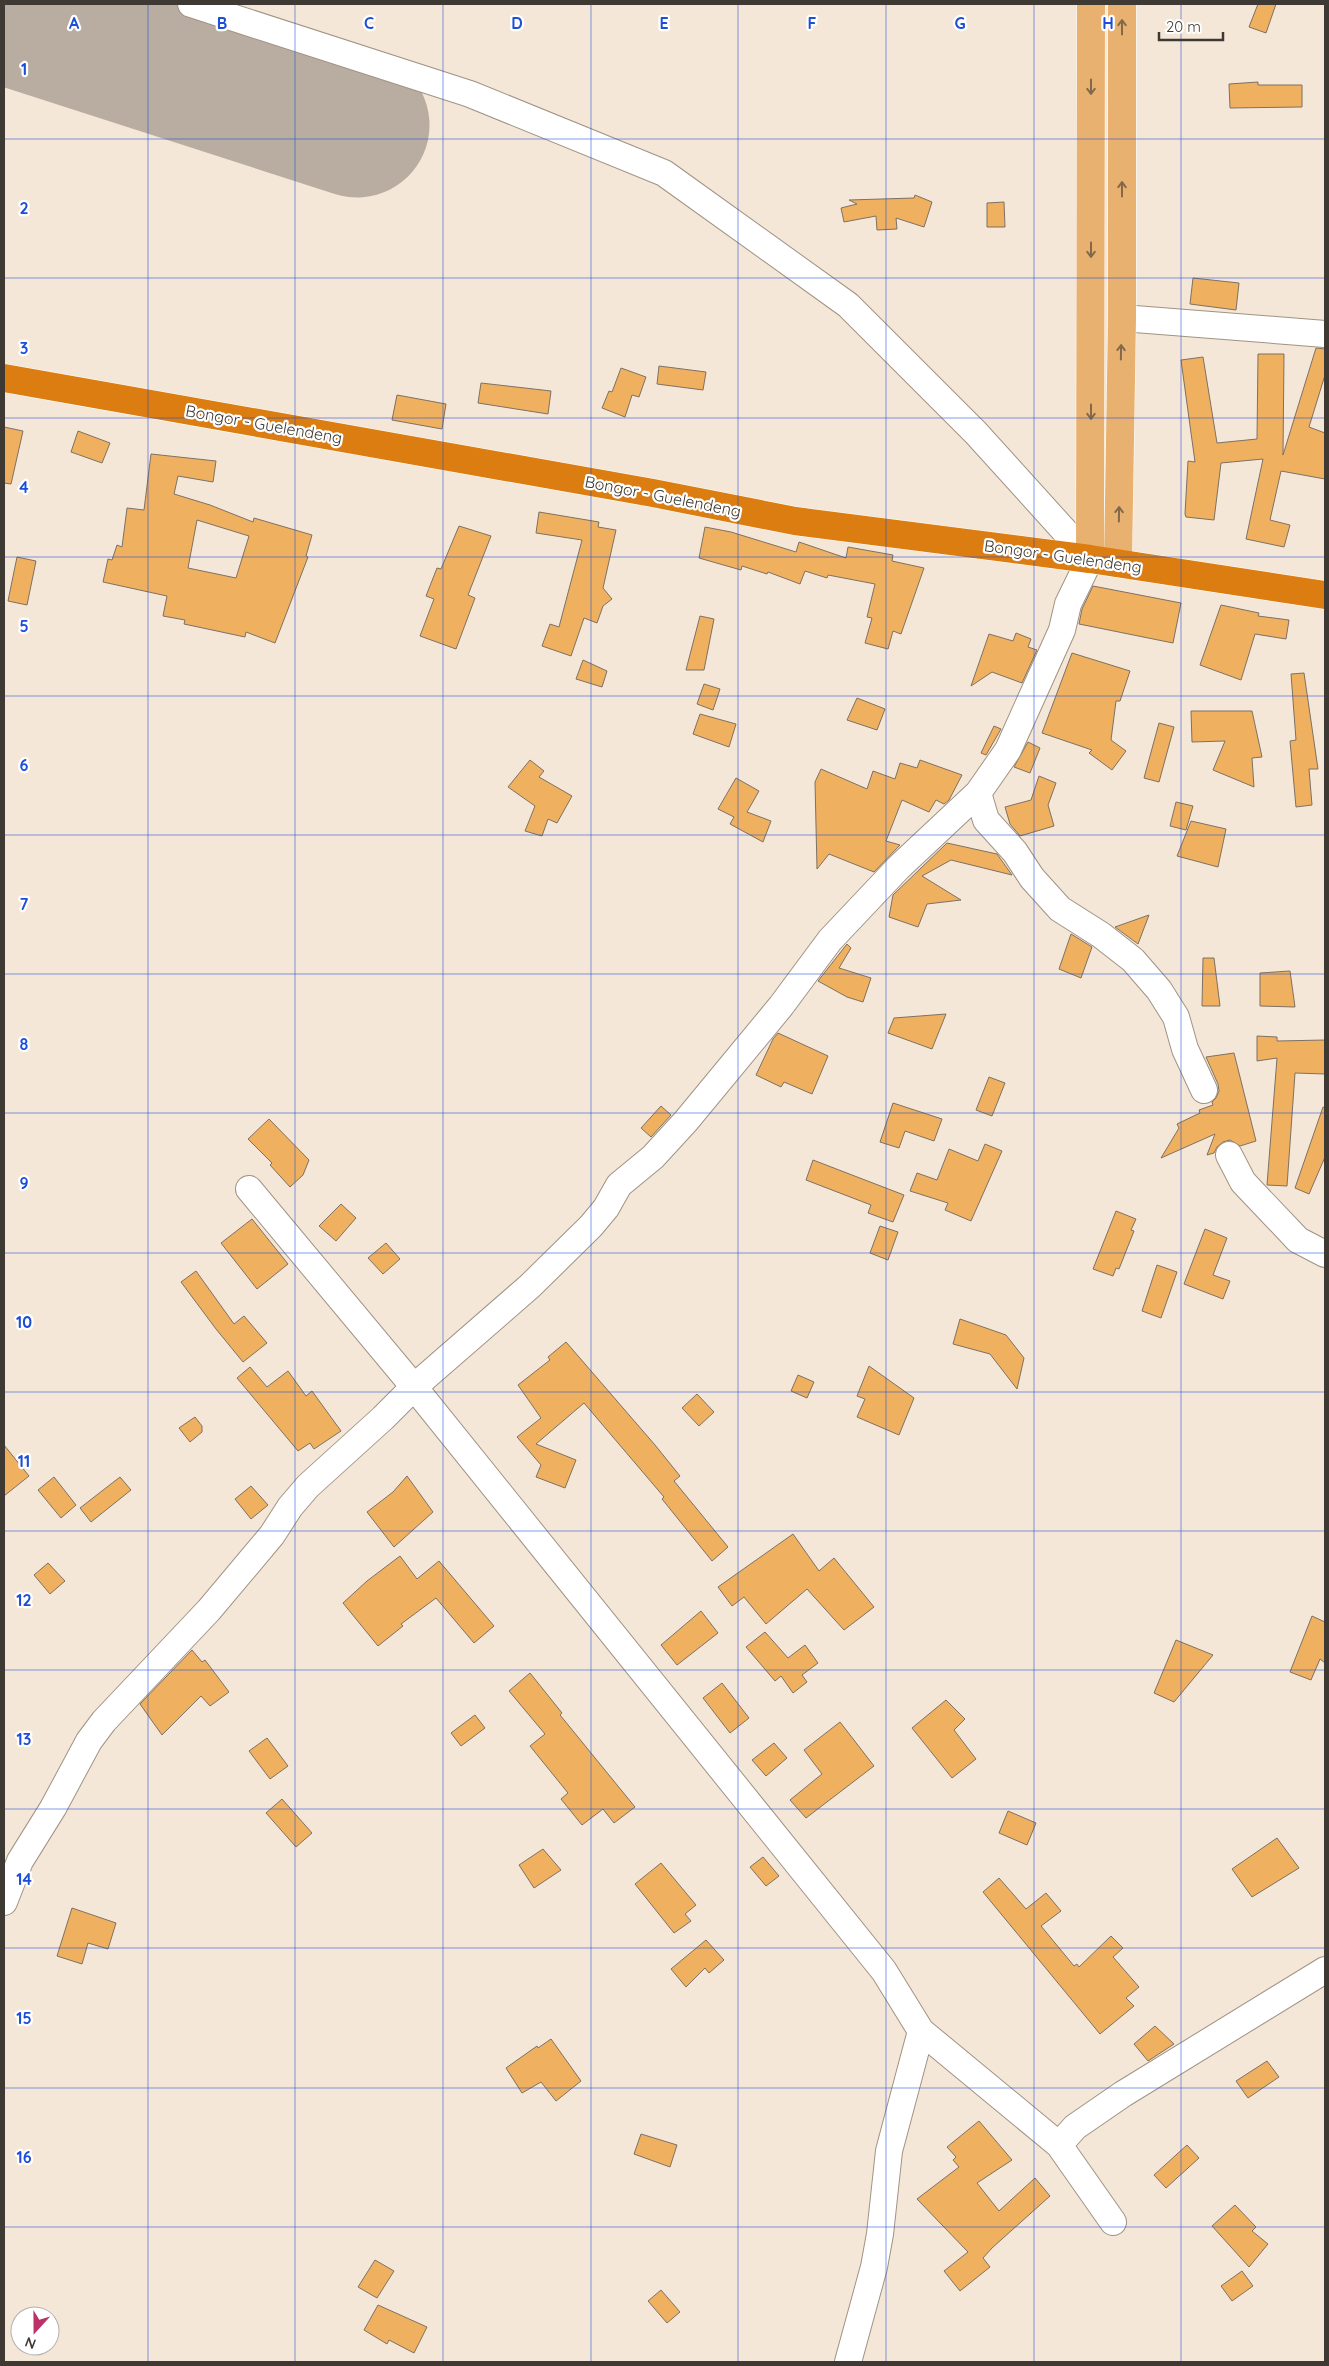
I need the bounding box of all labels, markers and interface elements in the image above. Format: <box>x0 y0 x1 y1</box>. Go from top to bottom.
scale bar <box>1159 10 1223 42</box>
text: A <box>69 13 80 33</box>
text: B <box>217 13 227 33</box>
text: C <box>364 13 374 33</box>
text: D <box>511 13 523 33</box>
text: E <box>659 13 669 33</box>
text: F <box>808 13 817 33</box>
text: G <box>954 13 966 33</box>
text: H <box>1102 13 1114 33</box>
text: 20 m <box>1166 17 1201 36</box>
one-way arrow <box>1117 19 1127 36</box>
text: 1 <box>21 59 27 79</box>
one-way arrow <box>1086 79 1096 95</box>
one-way arrow <box>1117 182 1127 198</box>
text: 2 <box>19 198 29 218</box>
one-way arrow <box>1086 242 1096 258</box>
text: 3 <box>20 338 28 358</box>
one-way arrow <box>1117 344 1126 360</box>
street label: Bongor - Guelendeng <box>184 400 344 448</box>
one-way arrow <box>1086 404 1096 420</box>
street label: Bongor - Guelendeng <box>583 471 743 521</box>
text: 4 <box>19 477 29 497</box>
one-way arrow <box>1114 507 1124 523</box>
street label: Bongor - Guelendeng <box>983 535 1143 577</box>
text: 5 <box>19 616 29 636</box>
text: 6 <box>20 755 29 775</box>
text: 7 <box>20 894 29 914</box>
text: 8 <box>20 1034 29 1054</box>
text: 9 <box>19 1173 29 1193</box>
text: 10 <box>16 1312 32 1332</box>
text: 11 <box>18 1451 30 1471</box>
text: 12 <box>16 1590 32 1610</box>
text: 13 <box>17 1729 31 1749</box>
text: 14 <box>16 1869 32 1889</box>
text: 15 <box>16 2008 32 2028</box>
text: 16 <box>16 2147 32 2167</box>
north arrow <box>10 2306 60 2356</box>
text: N <box>22 2333 38 2353</box>

